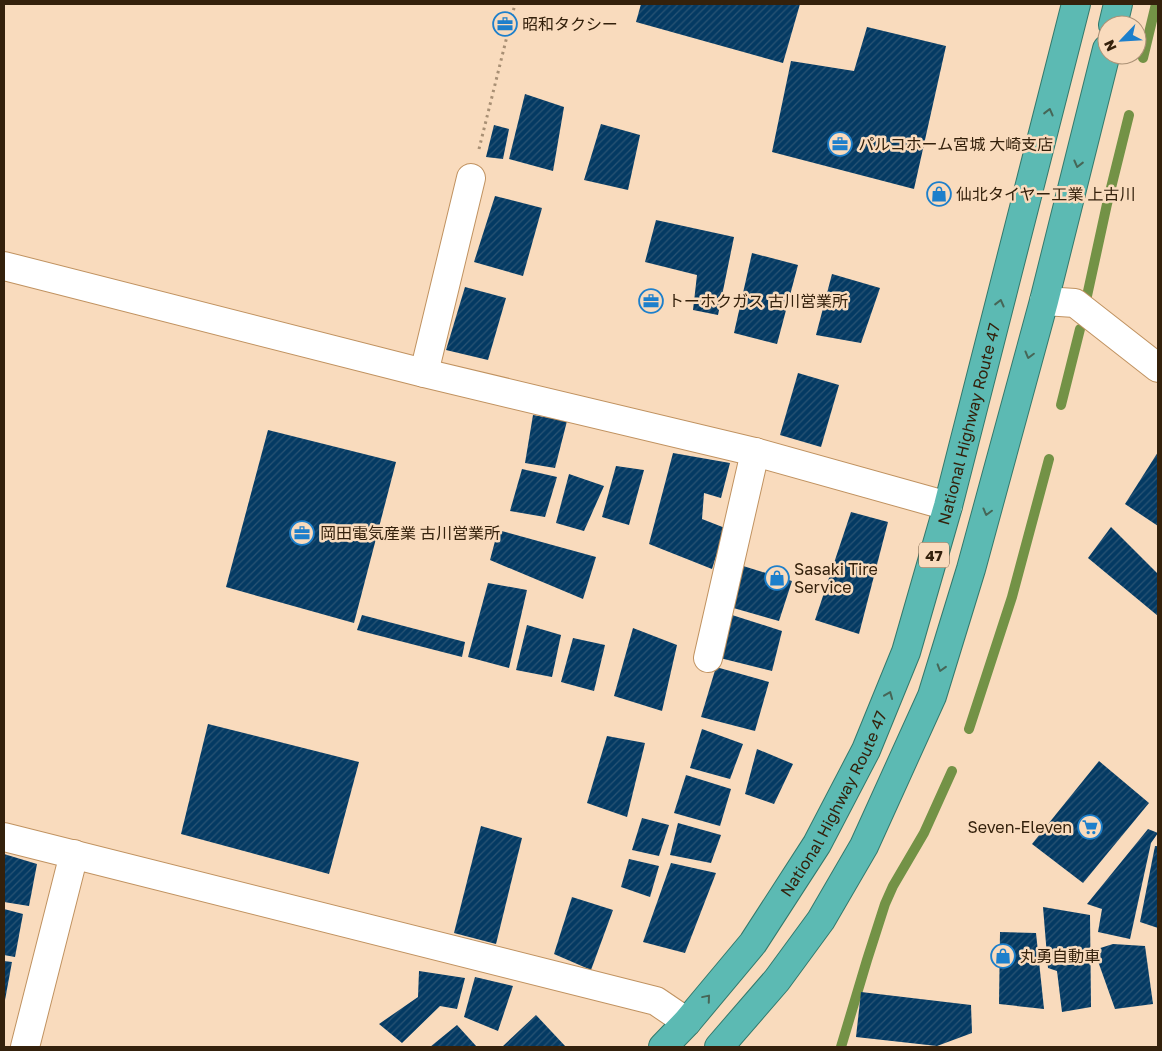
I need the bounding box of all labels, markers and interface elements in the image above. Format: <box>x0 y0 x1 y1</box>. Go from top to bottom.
office icon: 昭和タクシー <box>492 11 518 37</box>
place label: 昭和タクシー <box>522 14 618 34</box>
north arrow <box>1097 15 1147 65</box>
text: N <box>1100 37 1120 54</box>
one-way arrow <box>1043 108 1053 116</box>
office icon: パルコホーム宮城 大崎支店 <box>827 131 853 157</box>
place label: パルコホーム宮城 大崎支店 <box>858 134 1053 154</box>
one-way arrow <box>1073 160 1084 169</box>
shop icon: 仙北タイヤー工業 上古川 <box>926 181 952 207</box>
place label: 仙北タイヤー工業 上古川 <box>956 184 1136 204</box>
office icon: トーホクガス 古川営業所 <box>638 288 664 314</box>
place label: トーホクガス 古川営業所 <box>668 291 848 311</box>
one-way arrow <box>994 299 1005 308</box>
street label: National Highway Route 47 <box>933 321 1004 527</box>
one-way arrow <box>1024 351 1035 360</box>
one-way arrow <box>982 508 992 516</box>
office icon: 岡田電気産業 古川営業所 <box>289 520 315 546</box>
place label: 岡田電気産業 古川営業所 <box>320 523 500 543</box>
road number: 47 <box>919 542 949 568</box>
place label: Sasaki Tire Service <box>794 559 878 597</box>
shop icon: Sasaki Tire Service <box>764 565 790 591</box>
one-way arrow <box>936 663 946 672</box>
one-way arrow <box>882 691 893 700</box>
street label: National Highway Route 47 <box>776 708 891 900</box>
supermarket icon: Seven-Eleven <box>1077 814 1103 840</box>
place label: Seven-Eleven <box>968 817 1072 837</box>
shop icon: 丸勇自動車 <box>990 943 1016 969</box>
place label: 丸勇自動車 <box>1020 946 1100 966</box>
one-way arrow <box>702 995 710 1004</box>

